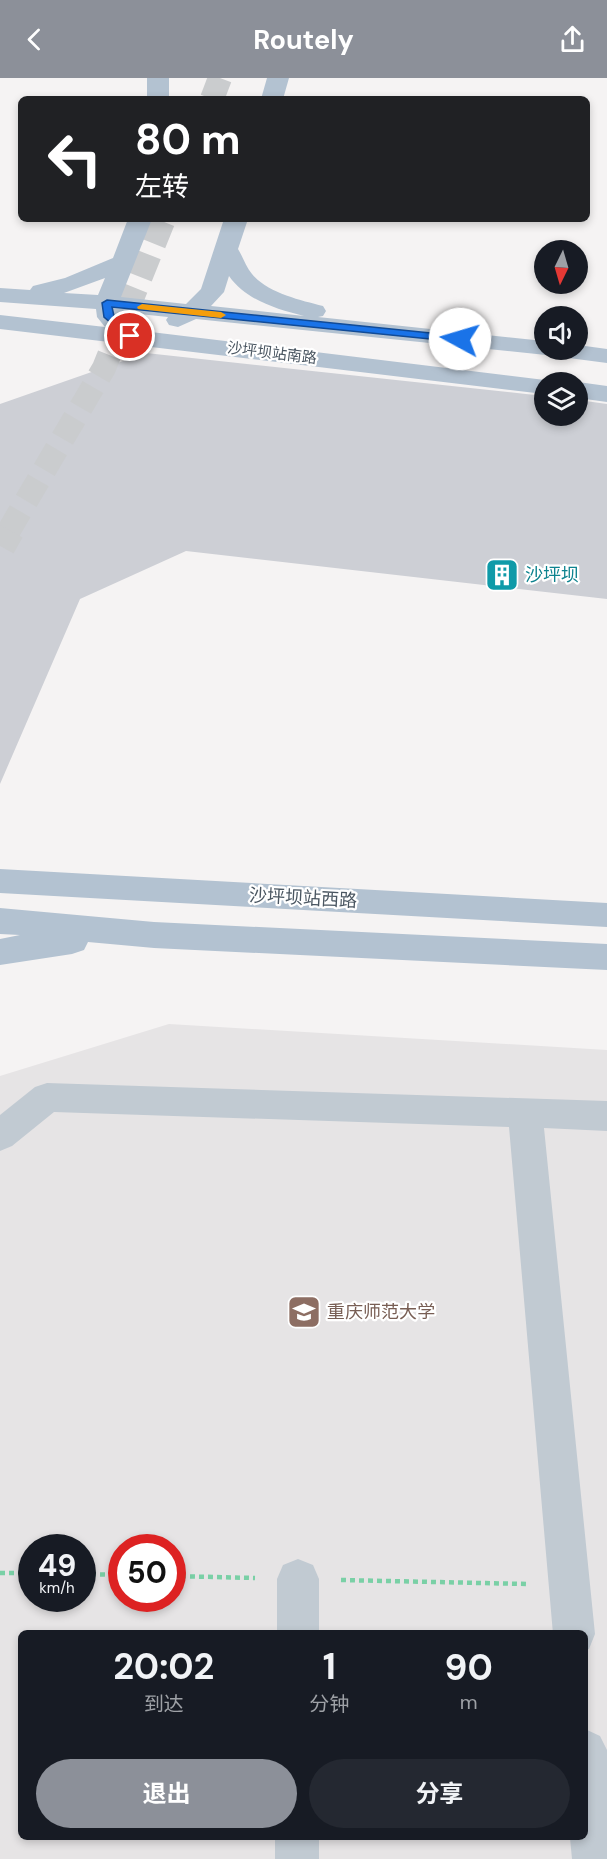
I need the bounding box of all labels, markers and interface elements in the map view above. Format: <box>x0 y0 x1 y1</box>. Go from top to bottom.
text: Routely <box>253 22 354 57</box>
icon: back <box>18 23 51 56</box>
icon: share <box>556 23 589 56</box>
text: 80 m <box>135 112 241 167</box>
icon: left <box>36 120 114 198</box>
text: 左转 <box>135 169 189 204</box>
north arrow <box>534 240 588 294</box>
map controls <box>534 240 588 426</box>
button: sound <box>534 306 588 360</box>
position arrow <box>428 307 492 371</box>
pin <box>104 310 155 361</box>
icon: arrive <box>113 319 146 352</box>
street label: 沙坪坝站南路 <box>226 338 318 368</box>
button: layers <box>534 372 588 426</box>
building icon: 沙坪坝 <box>484 557 520 593</box>
place label: 沙坪坝 <box>525 563 579 587</box>
street label: 沙坪坝站西路 <box>248 883 358 913</box>
school or university icon: 重庆师范大学 <box>286 1294 322 1330</box>
place label: 重庆师范大学 <box>327 1300 435 1324</box>
speed limit sign: 50 <box>108 1534 186 1612</box>
text: 49 <box>38 1546 76 1585</box>
text: km/h <box>39 1578 75 1598</box>
text: 20:02 <box>113 1643 214 1690</box>
text: 1 <box>323 1643 336 1690</box>
text: 90 <box>445 1644 493 1691</box>
text: m <box>460 1689 478 1715</box>
text: 到达 <box>144 1691 184 1717</box>
text: 分钟 <box>309 1691 349 1717</box>
button: 退出 <box>36 1759 297 1828</box>
button: 分享 <box>309 1759 570 1828</box>

